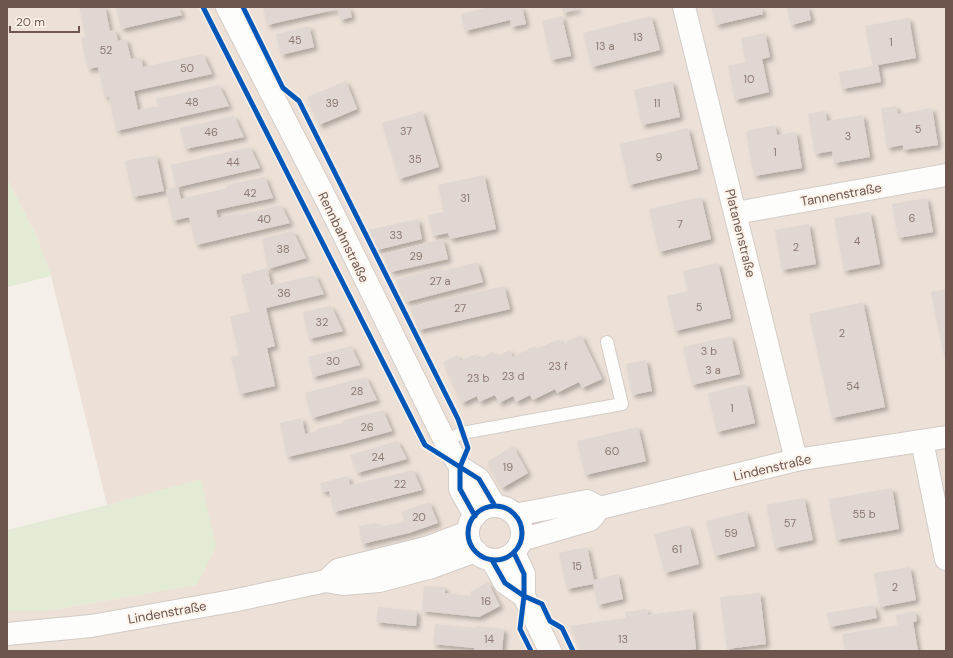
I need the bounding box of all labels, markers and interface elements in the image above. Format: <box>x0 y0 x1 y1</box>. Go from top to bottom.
scale bar <box>10 8 79 34</box>
text: 20 m <box>16 14 45 30</box>
house number: 13 <box>633 30 643 44</box>
house number: 45 <box>288 33 302 47</box>
house number: 1 <box>889 35 893 49</box>
house number: 13 a <box>596 39 614 53</box>
house number: 52 <box>100 43 112 57</box>
house number: 50 <box>180 61 194 75</box>
house number: 10 <box>744 72 754 86</box>
house number: 48 <box>185 95 199 109</box>
house number: 39 <box>325 96 339 110</box>
house number: 11 <box>654 96 660 110</box>
house number: 5 <box>915 122 922 136</box>
house number: 37 <box>400 124 412 138</box>
house number: 46 <box>204 125 218 139</box>
house number: 3 <box>845 129 851 143</box>
house number: 1 <box>773 145 777 159</box>
house number: 9 <box>656 150 663 164</box>
house number: 35 <box>408 152 422 166</box>
house number: 44 <box>226 155 240 169</box>
street label: Tannenstraße <box>799 179 883 210</box>
house number: 42 <box>243 186 257 200</box>
street label: Platanenstraße <box>721 187 760 279</box>
street label: Rennbahnstraße <box>314 189 373 285</box>
house number: 31 <box>460 191 470 205</box>
house number: 6 <box>909 211 916 225</box>
house number: 40 <box>257 212 271 226</box>
house number: 7 <box>677 217 683 231</box>
house number: 33 <box>389 228 403 242</box>
house number: 4 <box>854 234 861 248</box>
house number: 2 <box>793 240 799 254</box>
house number: 38 <box>276 242 290 256</box>
house number: 29 <box>409 249 423 263</box>
house number: 27 a <box>430 274 450 288</box>
house number: 36 <box>277 286 291 300</box>
house number: 5 <box>696 300 703 314</box>
house number: 27 <box>454 301 466 315</box>
house number: 32 <box>316 315 328 329</box>
house number: 2 <box>839 326 845 340</box>
house number: 3 b <box>701 344 717 358</box>
house number: 30 <box>326 354 340 368</box>
house number: 23 f <box>548 359 568 373</box>
house number: 3 a <box>705 363 721 377</box>
house number: 23 d <box>502 369 524 383</box>
house number: 23 b <box>467 371 489 385</box>
house number: 54 <box>846 379 860 393</box>
house number: 28 <box>351 384 363 398</box>
house number: 1 <box>730 401 734 415</box>
house number: 26 <box>360 420 374 434</box>
house number: 60 <box>605 444 619 458</box>
house number: 24 <box>372 450 385 464</box>
street label: Lindenstraße <box>731 450 813 485</box>
house number: 19 <box>503 460 513 474</box>
house number: 22 <box>394 477 406 491</box>
house number: 55 b <box>852 507 876 521</box>
house number: 20 <box>412 510 426 524</box>
house number: 57 <box>784 516 796 530</box>
house number: 59 <box>724 526 738 540</box>
house number: 61 <box>672 542 682 556</box>
house number: 15 <box>572 559 582 573</box>
house number: 2 <box>892 580 898 594</box>
house number: 16 <box>481 594 491 608</box>
street label: Lindenstraße <box>126 597 208 628</box>
house number: 14 <box>484 632 494 646</box>
house number: 13 <box>618 632 628 646</box>

